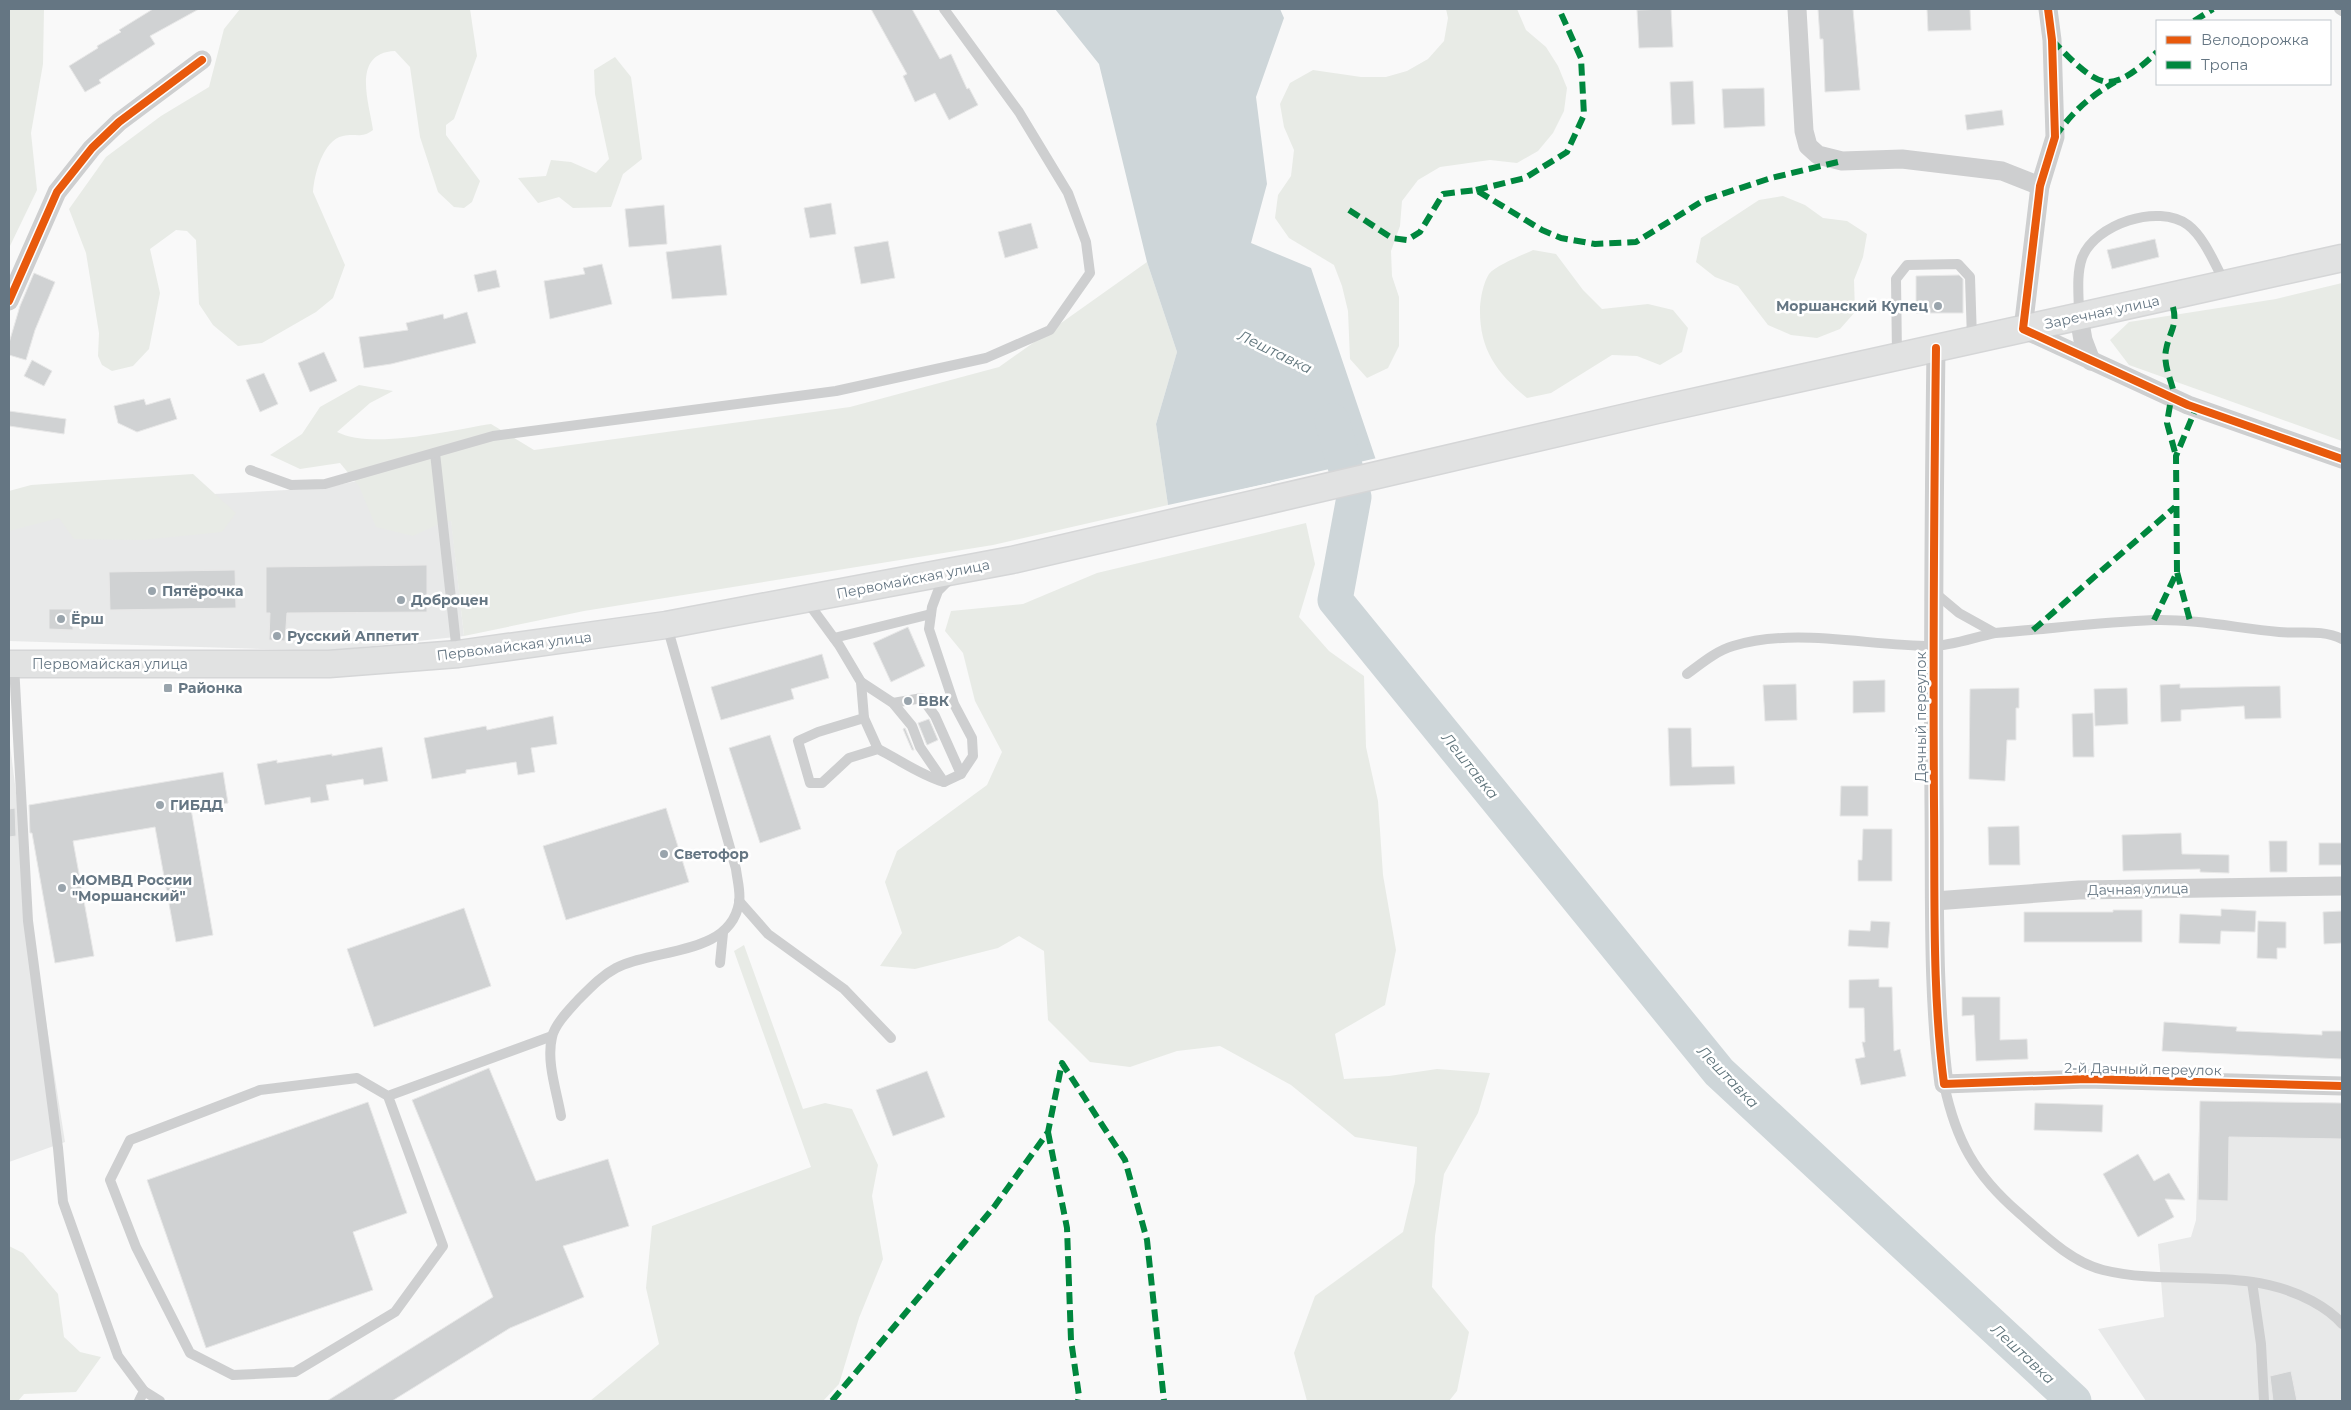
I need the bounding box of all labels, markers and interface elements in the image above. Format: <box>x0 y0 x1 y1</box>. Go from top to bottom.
legend <box>2156 20 2331 85</box>
text: Велодорожка <box>2201 30 2309 49</box>
text: Тропа <box>2201 55 2248 74</box>
street label: Заречная улица <box>2043 291 2161 333</box>
place label: Моршанский Купец <box>1776 297 1928 315</box>
marker: Моршанский Купец <box>1932 300 1944 312</box>
water label: Лештавка <box>1234 325 1315 378</box>
street label: Первомайская улица <box>835 555 991 603</box>
place label: Пятёрочка <box>162 582 243 600</box>
marker: Пятёрочка <box>146 585 158 597</box>
place label: Доброцен <box>411 591 489 609</box>
marker: Доброцен <box>395 594 407 606</box>
place label: Ёрш <box>71 610 104 628</box>
marker: Ёрш <box>55 613 67 625</box>
place label: Русский Аппетит <box>287 627 419 645</box>
street label: Первомайская улица <box>435 628 593 664</box>
marker: Русский Аппетит <box>271 630 283 642</box>
street label: Дачный переулок <box>1912 652 1930 782</box>
street label: Первомайская улица <box>32 655 188 673</box>
place label: Районка <box>178 679 243 697</box>
marker: Районка <box>162 682 174 694</box>
place label: ВВК <box>918 692 950 710</box>
marker: ВВК <box>902 695 914 707</box>
water label: Лештавка <box>1437 728 1503 803</box>
place label: ГИБДД <box>170 796 224 814</box>
marker: ГИБДД <box>154 799 166 811</box>
place label: Светофор <box>674 845 749 863</box>
marker: Светофор <box>658 848 670 860</box>
place label: МОМВД России "Моршанский" <box>72 871 192 905</box>
street label: Дачная улица <box>2087 879 2189 899</box>
marker: МОМВД России "Моршанский" <box>56 882 68 894</box>
water label: Лештавка <box>1693 1041 1763 1112</box>
street label: 2-й Дачный переулок <box>2064 1059 2222 1079</box>
water label: Лештавка <box>1987 1319 2059 1388</box>

